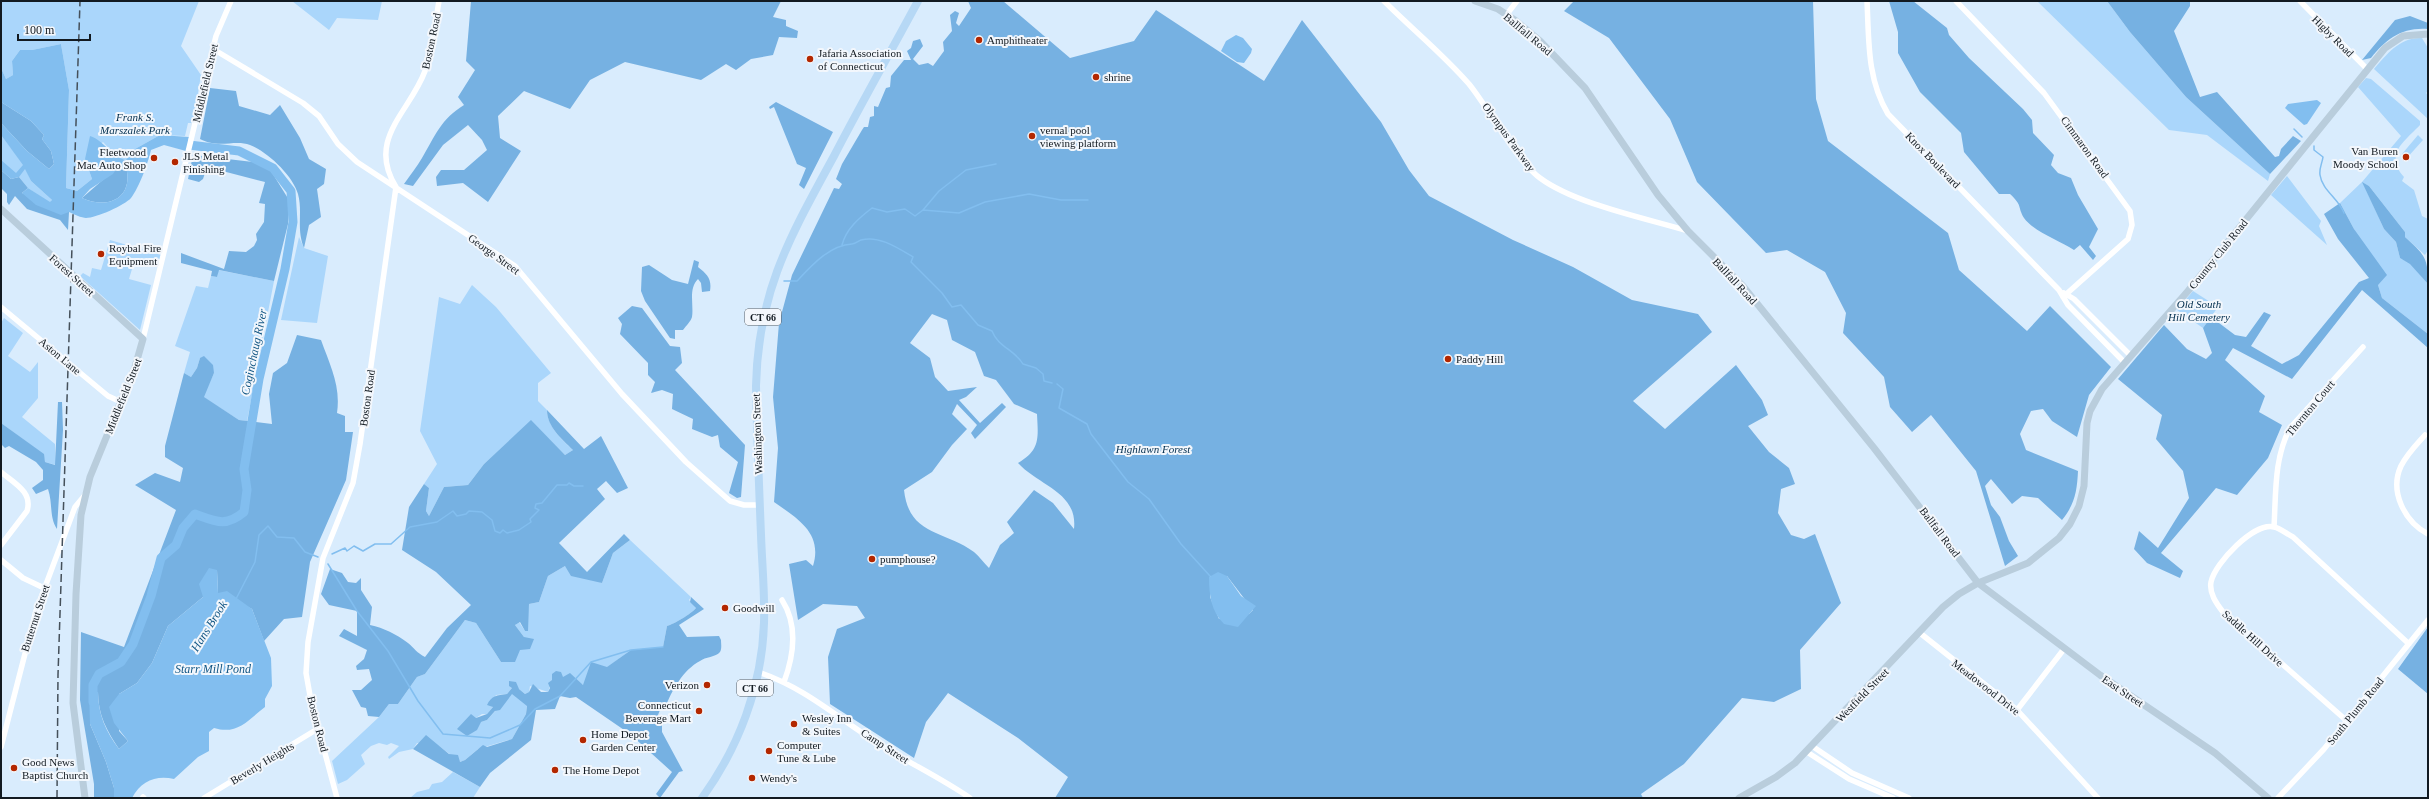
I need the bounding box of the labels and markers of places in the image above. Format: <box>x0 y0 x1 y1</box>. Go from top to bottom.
place label: Amphitheater <box>987 34 1048 46</box>
marker: Amphitheater <box>974 35 984 45</box>
place label: Jafaria Association of Connecticut <box>818 47 902 72</box>
marker: Jafaria Association of Connecticut <box>805 54 815 64</box>
place label: shrine <box>1104 71 1131 83</box>
marker: shrine <box>1091 72 1101 82</box>
place label: vernal pool viewing platform <box>1040 124 1117 149</box>
marker: vernal pool viewing platform <box>1027 131 1037 141</box>
place label: Van Buren Moody School <box>2333 145 2398 170</box>
place label: Fleetwood Mac Auto Shop <box>77 146 146 171</box>
place label: JLS Metal Finishing <box>183 150 229 175</box>
marker: Van Buren Moody School <box>2401 152 2411 162</box>
marker: Fleetwood Mac Auto Shop <box>149 153 159 163</box>
marker: JLS Metal Finishing <box>170 157 180 167</box>
place label: Roybal Fire Equipment <box>109 242 161 267</box>
marker: Roybal Fire Equipment <box>96 249 106 259</box>
place label: Paddy Hill <box>1456 353 1503 365</box>
marker: Paddy Hill <box>1443 354 1453 364</box>
place label: pumphouse? <box>880 553 936 565</box>
marker: pumphouse? <box>867 554 877 564</box>
place label: Goodwill <box>733 602 775 614</box>
marker: Goodwill <box>720 603 730 613</box>
place label: Verizon <box>665 679 699 691</box>
marker: Verizon <box>702 680 712 690</box>
place label: Connecticut Beverage Mart <box>625 699 691 724</box>
marker: Connecticut Beverage Mart <box>694 706 704 716</box>
place label: Wesley Inn & Suites <box>802 712 852 737</box>
marker: Wesley Inn & Suites <box>789 719 799 729</box>
place label: Home Depot Garden Center <box>591 728 656 753</box>
marker: Home Depot Garden Center <box>578 735 588 745</box>
place label: Computer Tune & Lube <box>777 739 836 764</box>
marker: Computer Tune & Lube <box>764 746 774 756</box>
place label: Good News Baptist Church <box>22 756 89 781</box>
marker: Good News Baptist Church <box>9 763 19 773</box>
place label: The Home Depot <box>563 764 639 776</box>
marker: The Home Depot <box>550 765 560 775</box>
place label: Wendy's <box>760 772 797 784</box>
marker: Wendy's <box>747 773 757 783</box>

